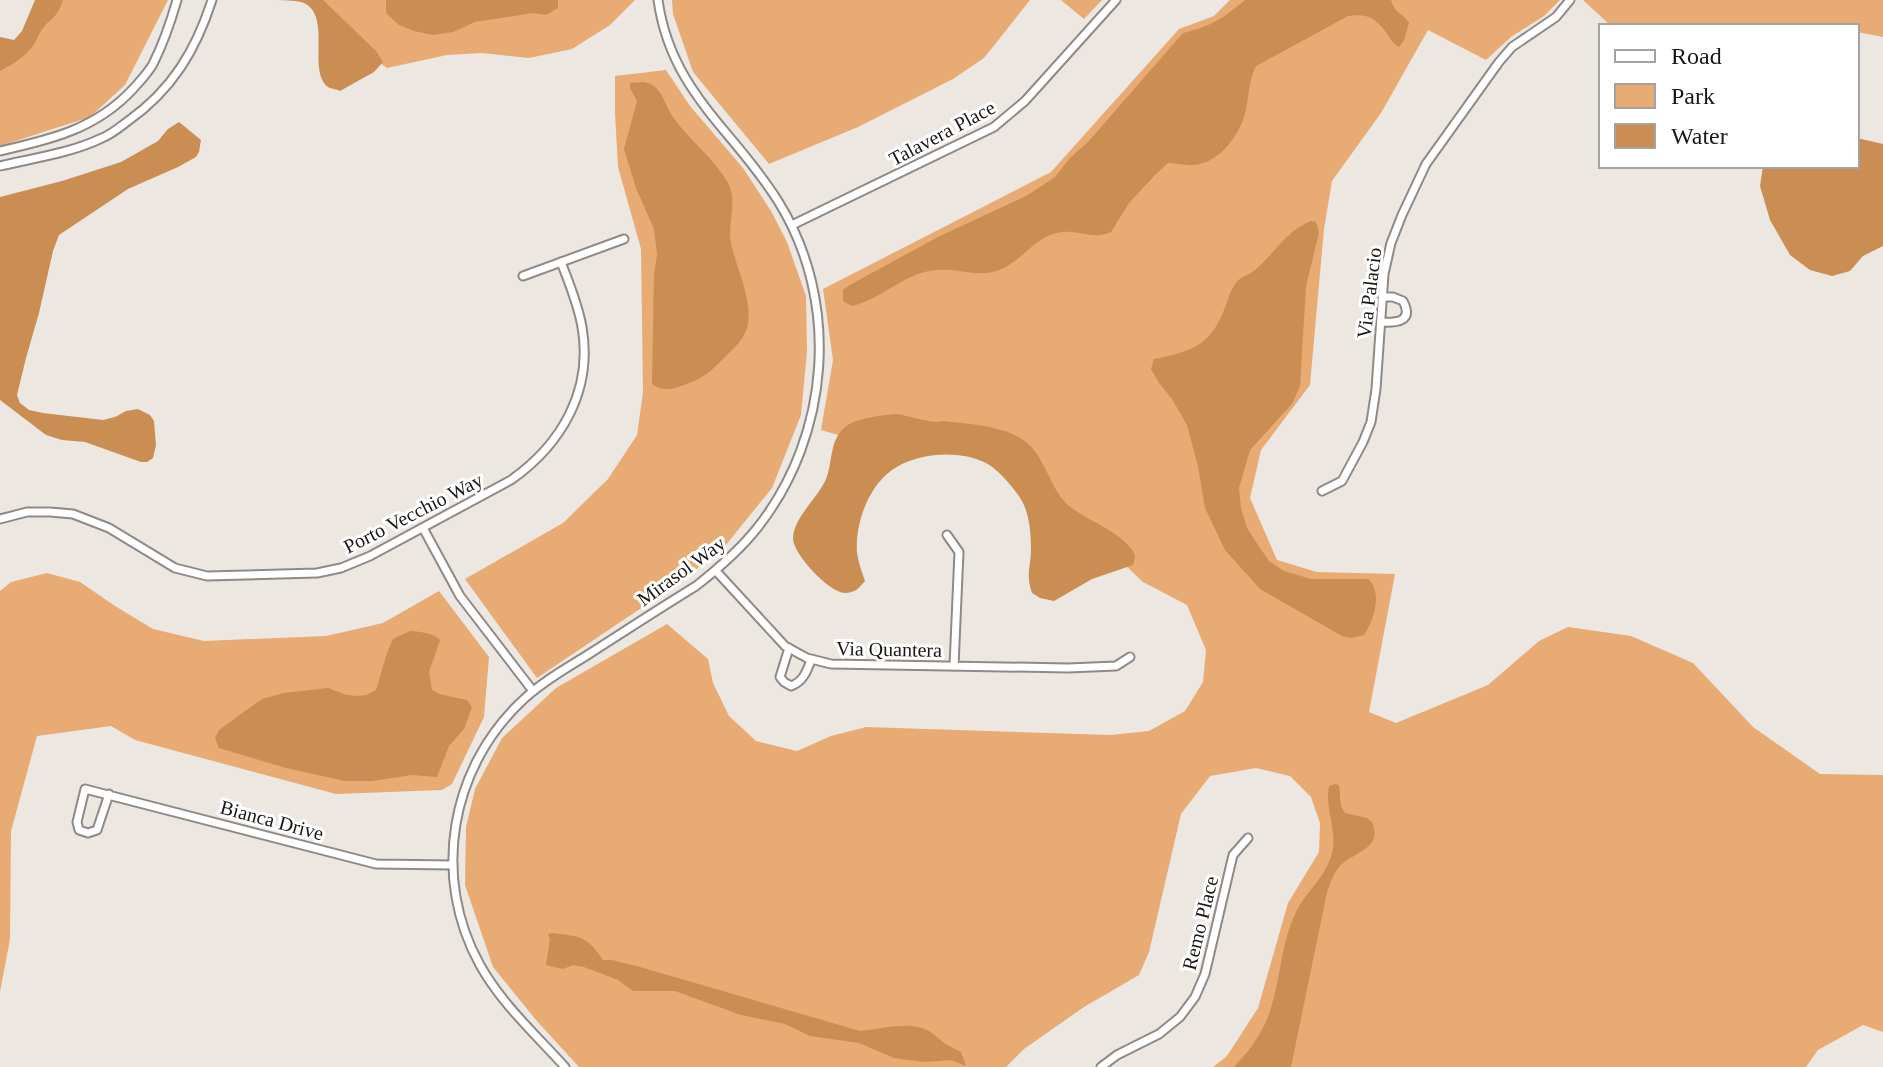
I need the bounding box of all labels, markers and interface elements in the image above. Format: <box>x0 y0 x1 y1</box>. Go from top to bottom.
legend <box>1599 24 1859 168</box>
text: Road <box>1671 43 1722 69</box>
text: Park <box>1671 83 1715 109</box>
street label: Talavera Place <box>885 96 999 170</box>
text: Water <box>1671 123 1728 149</box>
street label: Via Palacio <box>1353 246 1385 340</box>
street label: Porto Vecchio Way <box>340 468 487 558</box>
street label: Mirasol Way <box>633 532 730 611</box>
street label: Via Quantera <box>836 637 942 661</box>
street label: Bianca Drive <box>218 796 326 844</box>
street label: Remo Place <box>1178 874 1222 972</box>

